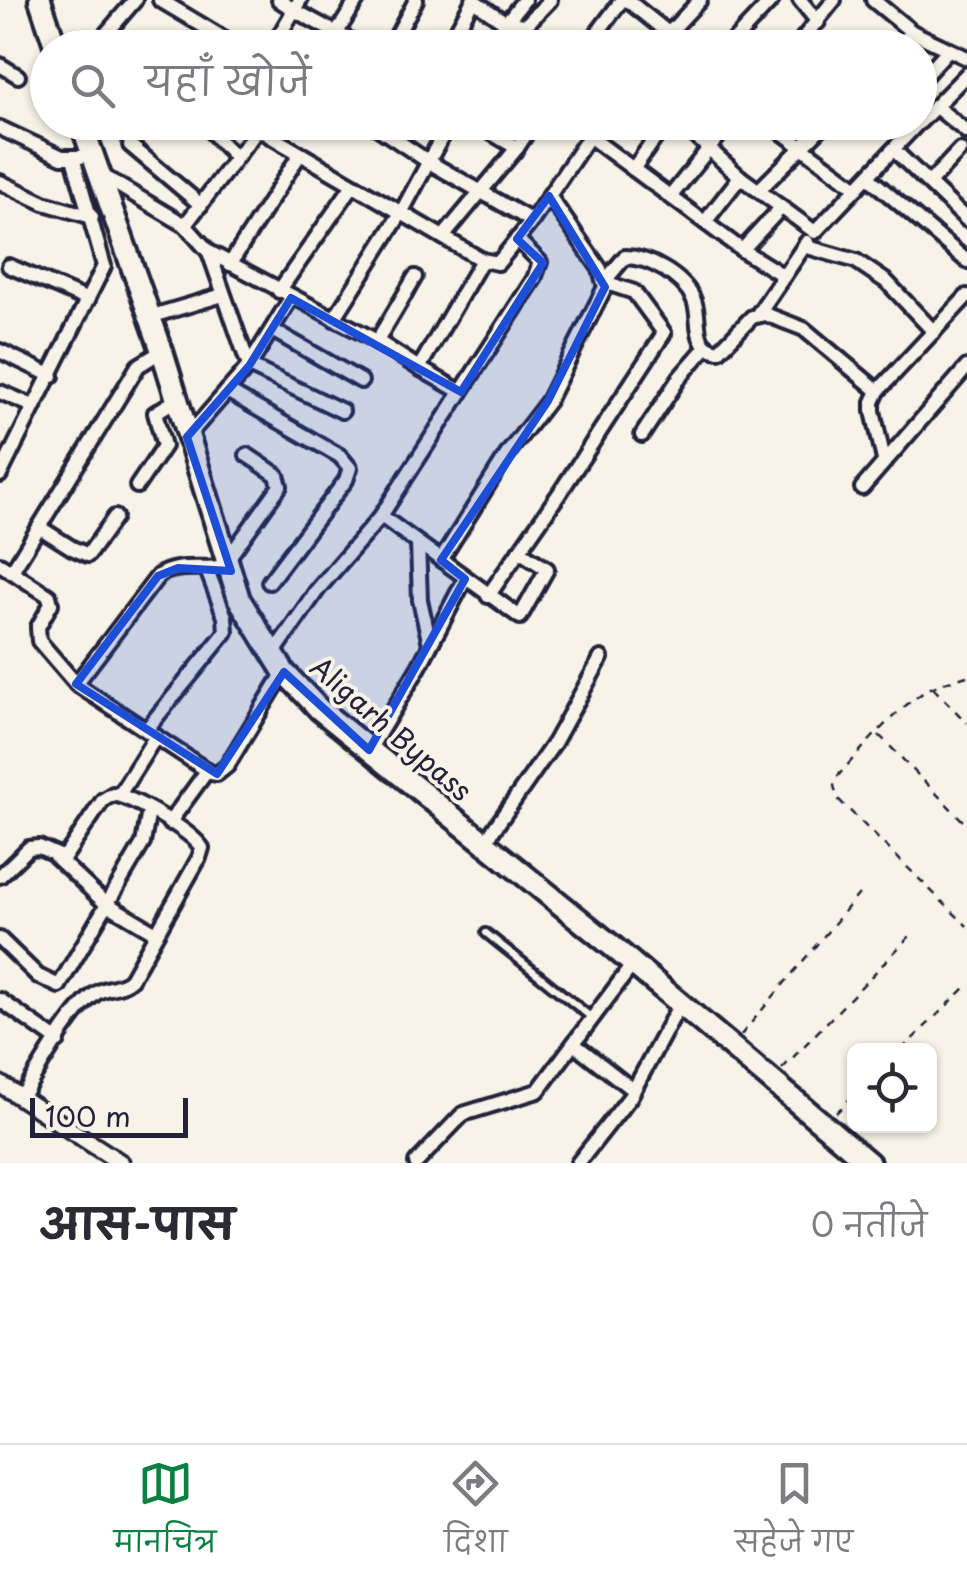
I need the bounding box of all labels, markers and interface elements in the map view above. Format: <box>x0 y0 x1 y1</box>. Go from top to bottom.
search box <box>30 30 937 140</box>
text: यहाँ खोजें <box>145 51 311 108</box>
icon: search <box>65 58 120 113</box>
street label: Aligarh Bypass <box>302 645 482 811</box>
map controls <box>847 1043 937 1133</box>
button: locate <box>847 1043 937 1133</box>
scale bar <box>30 1093 188 1138</box>
text: 100 m <box>45 1094 131 1137</box>
text: आस-पास <box>40 1190 235 1253</box>
text: 0 नतीजे <box>811 1200 927 1248</box>
tab: मानचित्र <box>114 1456 216 1573</box>
tab: दिशा <box>444 1456 508 1573</box>
tab: सहेजे गए <box>735 1456 853 1573</box>

